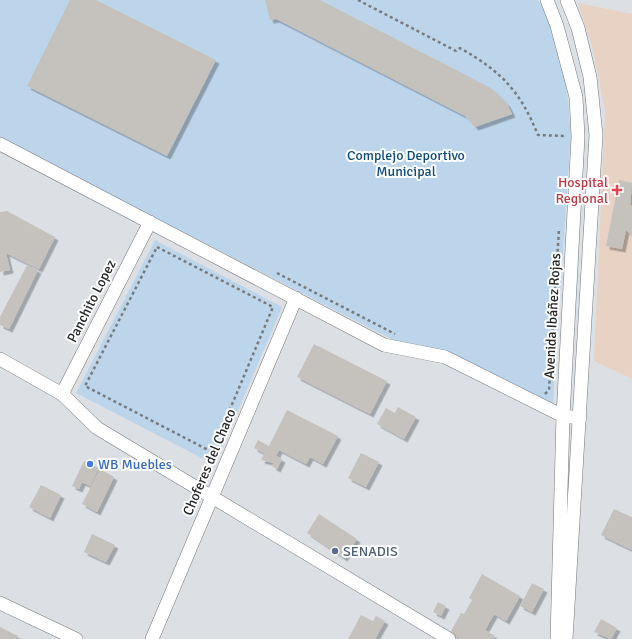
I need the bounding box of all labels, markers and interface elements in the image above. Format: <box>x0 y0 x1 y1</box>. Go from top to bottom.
park label: Complejo Deportivo Municipal <box>347 147 465 180</box>
place label: Hospital Regional <box>556 174 608 207</box>
marker: Hospital Regional <box>611 184 623 196</box>
street label: Avenida Ibáñez Rojas <box>541 253 564 379</box>
street label: Panchito Lopez <box>63 257 120 345</box>
street label: Choferes del Chaco <box>179 406 240 518</box>
place label: WB Muebles <box>98 456 172 473</box>
marker: WB Muebles <box>85 459 95 469</box>
place label: SENADIS <box>343 543 398 560</box>
marker: SENADIS <box>330 546 340 556</box>

